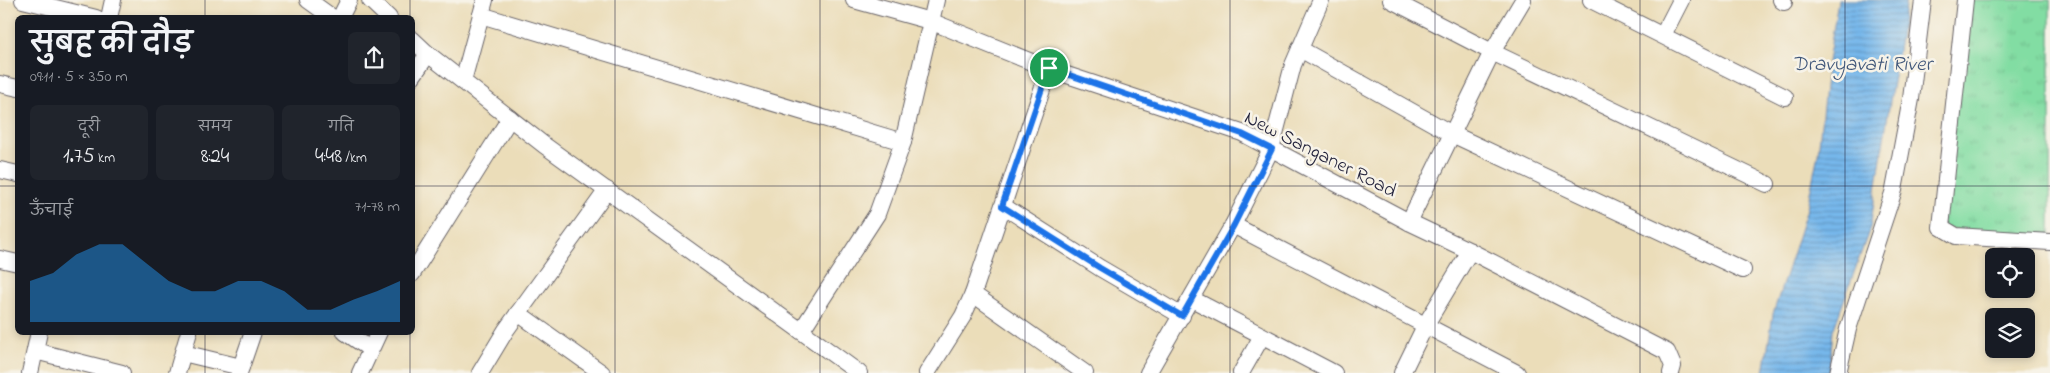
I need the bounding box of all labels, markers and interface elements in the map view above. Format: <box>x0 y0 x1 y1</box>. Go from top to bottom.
text: सुबह की दौड़ <box>30 25 193 66</box>
button: share <box>348 32 400 84</box>
pin <box>1028 47 1070 89</box>
water label: Dravyavati River <box>1792 50 1934 80</box>
icon: arrive <box>1035 54 1063 82</box>
text: 09:11 · 5 × 350 m <box>30 65 128 89</box>
street label: New Sanganer Road <box>1238 104 1401 207</box>
text: दूरी <box>78 117 100 138</box>
text: समय <box>198 117 232 138</box>
text: गति <box>328 117 354 138</box>
text: 1.75 <box>63 142 95 172</box>
text: 8:24 <box>201 142 229 172</box>
text: 4:48 <box>315 142 342 172</box>
text: km <box>95 148 115 169</box>
text: /km <box>342 148 367 169</box>
text: 71–78 m <box>355 195 400 219</box>
text: ऊँचाई <box>30 199 73 223</box>
map controls <box>1985 248 2035 358</box>
button: locate <box>1985 248 2035 298</box>
button: layers <box>1985 308 2035 358</box>

